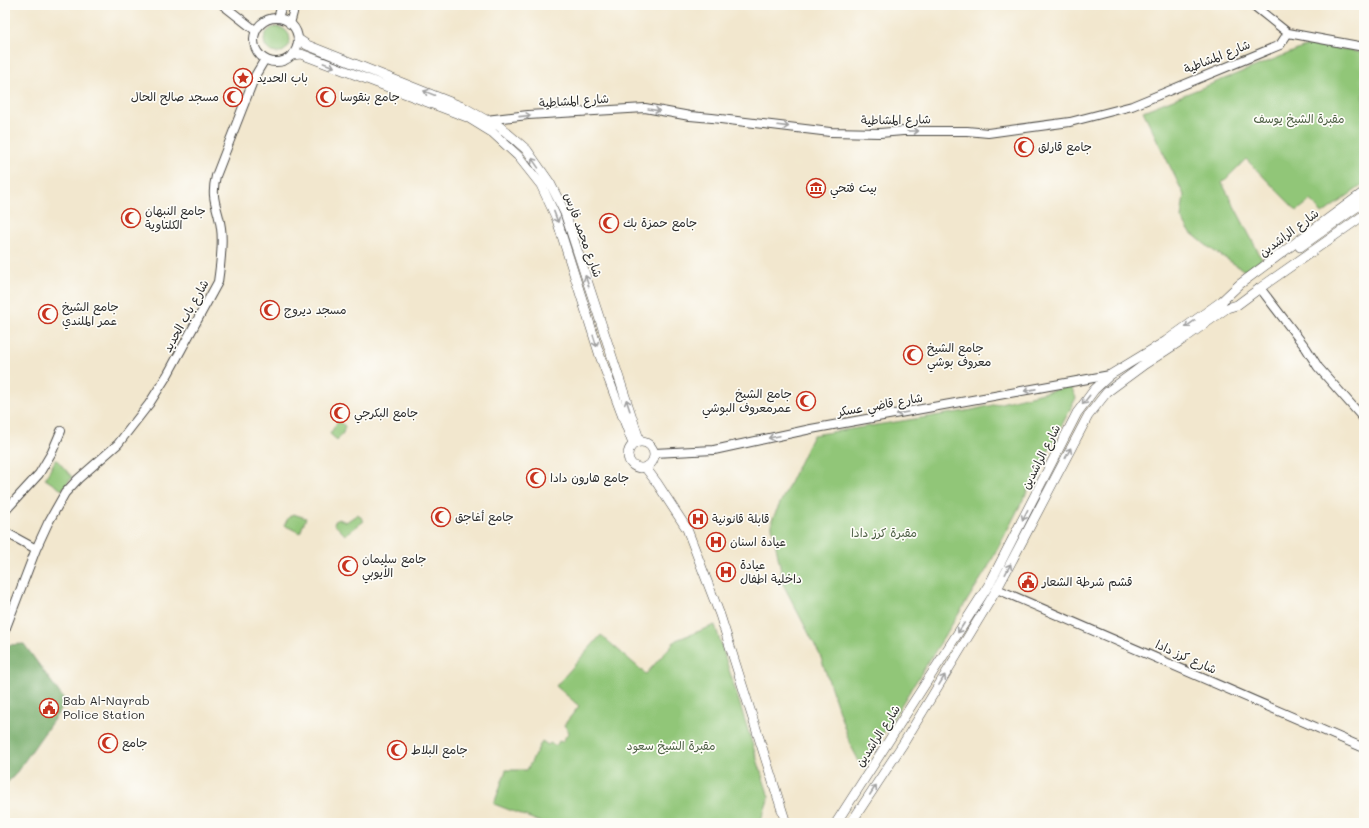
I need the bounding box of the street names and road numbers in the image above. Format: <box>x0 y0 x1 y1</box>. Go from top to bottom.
street label: شارع المشاطية <box>1181 36 1253 78</box>
street label: شارع المشاطية <box>538 90 610 112</box>
street label: شارع المشاطية <box>861 110 931 130</box>
street label: شارع محمد فارس <box>559 190 607 280</box>
street label: شارع الراشدين <box>1255 205 1323 261</box>
street label: شارع باب الحديد <box>159 276 213 356</box>
street label: شارع قاضي عسكر <box>835 389 925 424</box>
street label: شارع الراشدين <box>1017 421 1065 493</box>
street label: شارع كرز دادا <box>1153 636 1219 678</box>
street label: شارع الراشدين <box>851 701 905 771</box>

